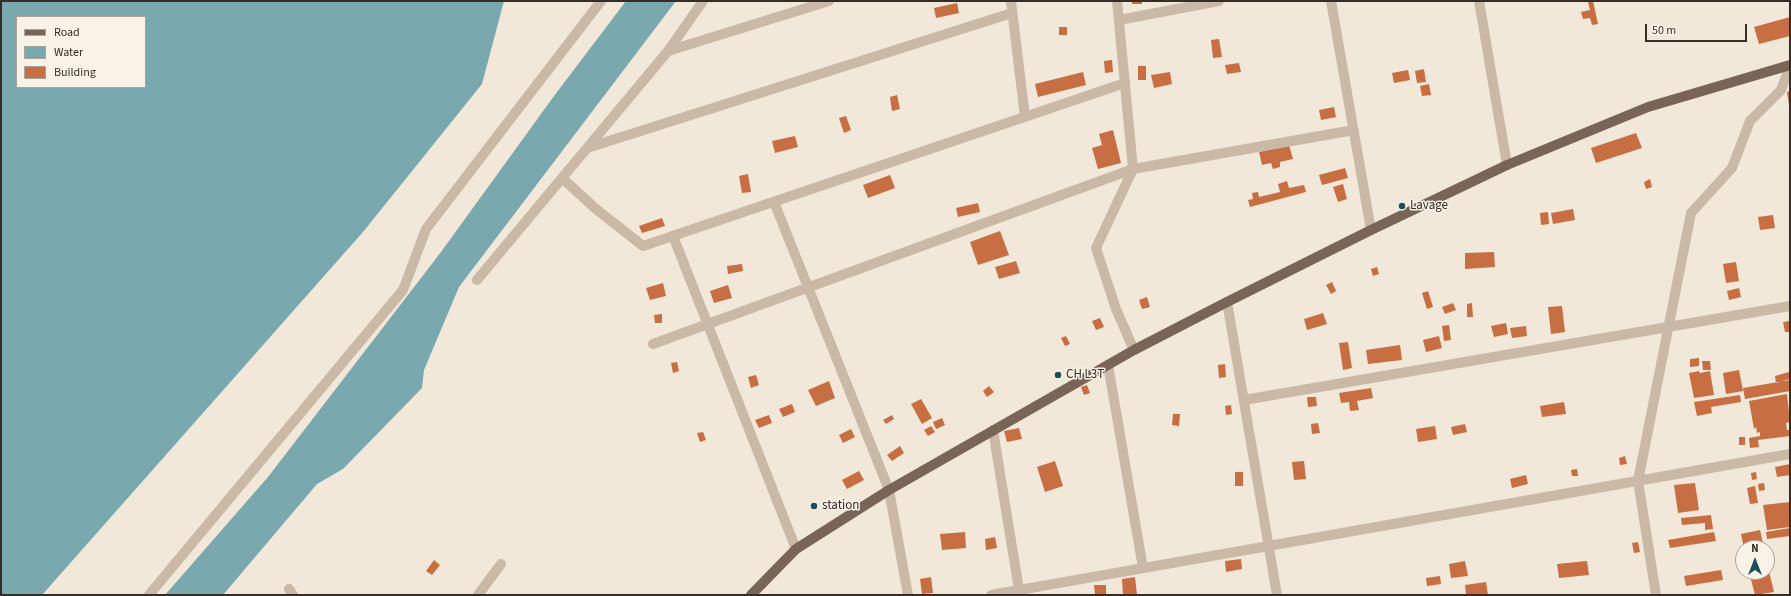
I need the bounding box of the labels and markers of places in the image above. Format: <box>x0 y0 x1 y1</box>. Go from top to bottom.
place label: Lavage <box>1410 198 1448 214</box>
marker: Lavage <box>1397 201 1407 211</box>
place label: CH L3T <box>1066 367 1104 383</box>
marker: CH L3T <box>1053 370 1063 380</box>
place label: station <box>822 498 859 514</box>
marker: station <box>809 501 819 511</box>

